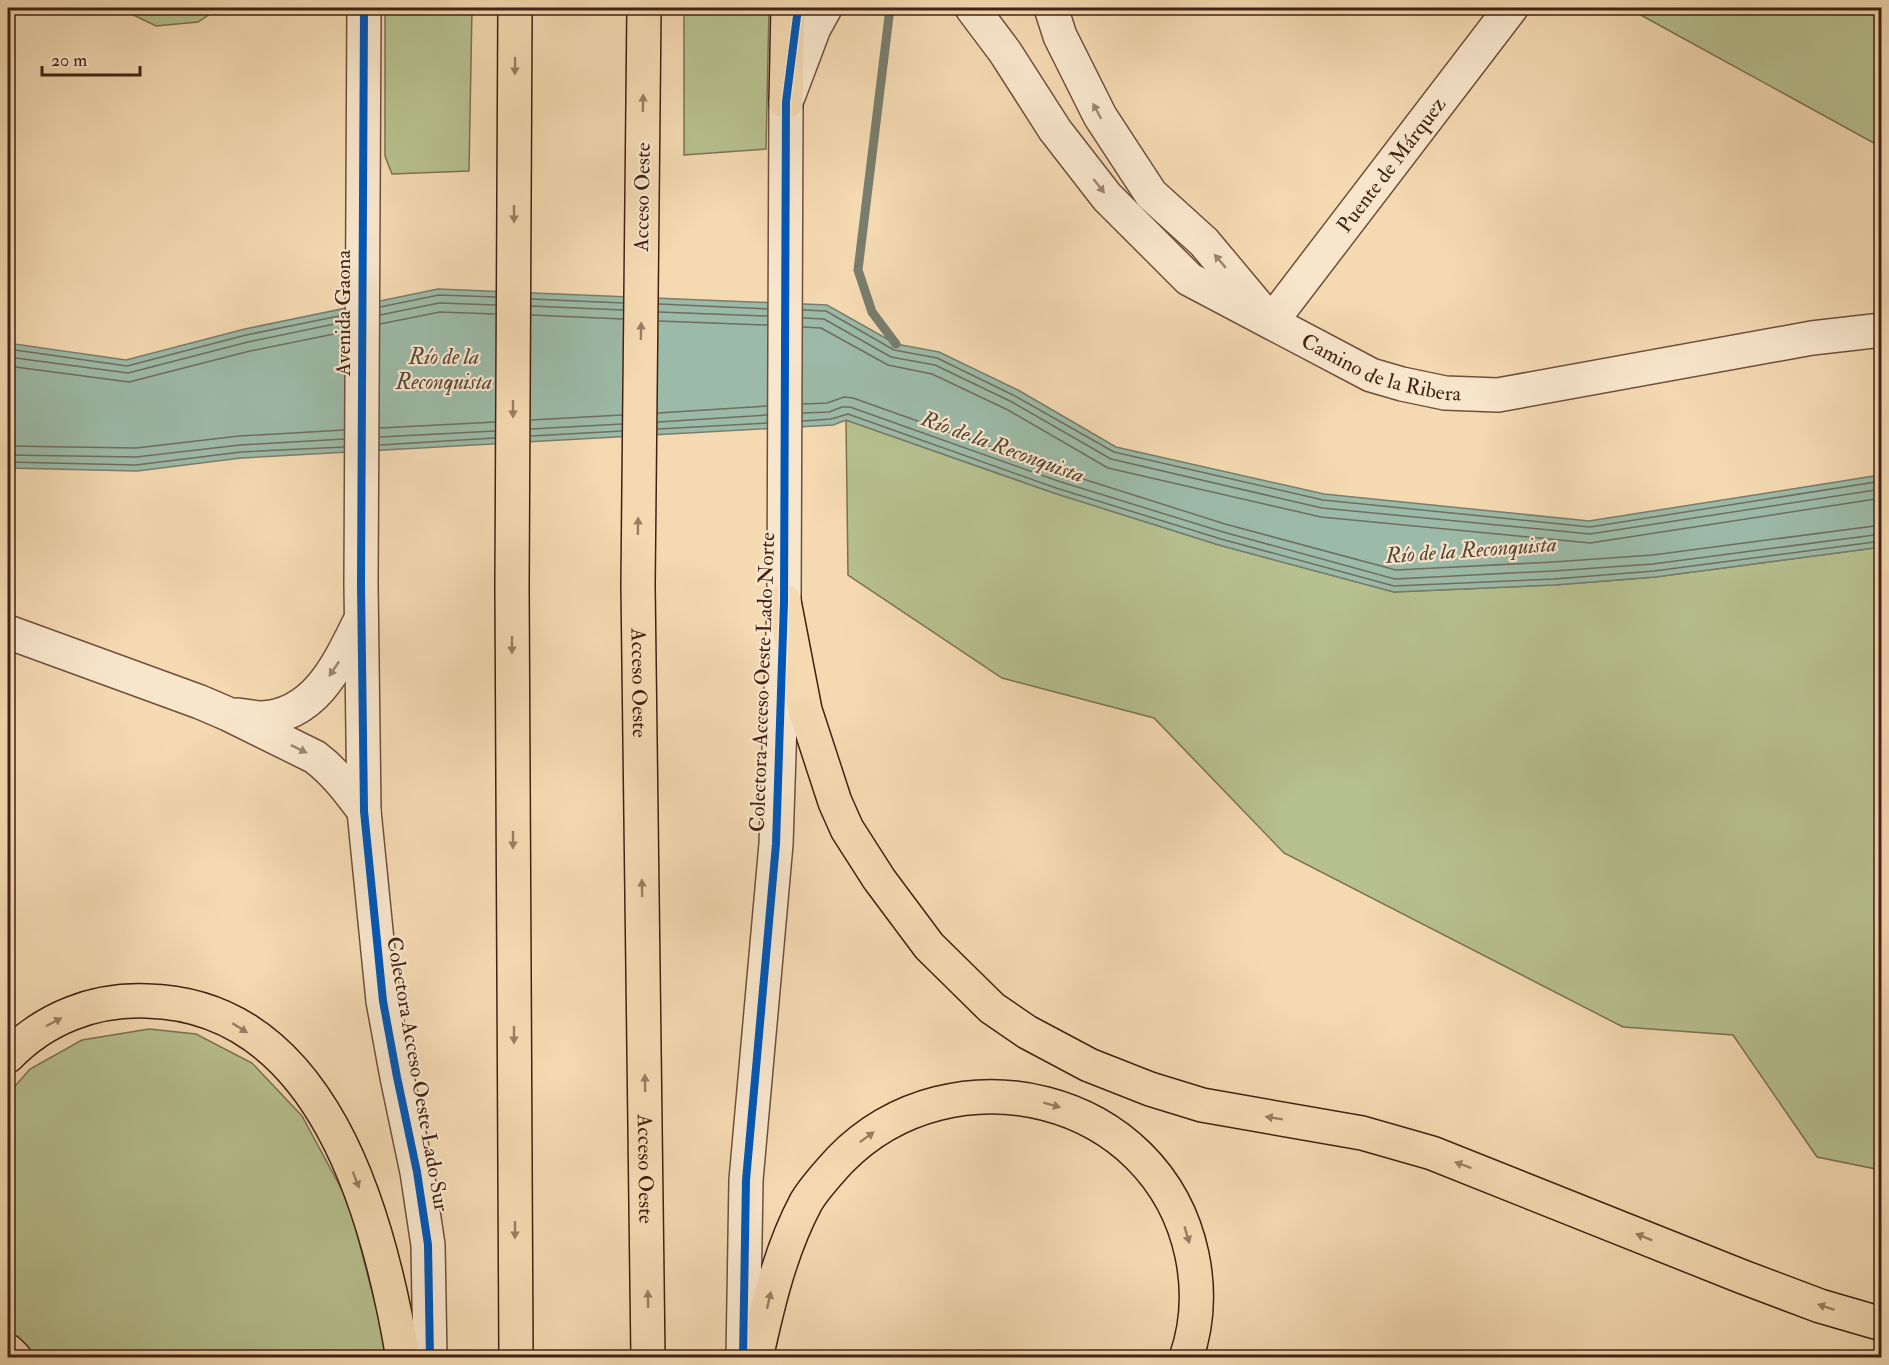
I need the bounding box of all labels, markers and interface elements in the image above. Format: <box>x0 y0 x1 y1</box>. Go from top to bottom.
scale bar <box>42 39 140 77</box>
text: 20 m <box>51 49 87 72</box>
one-way arrow <box>510 56 520 75</box>
street label: Puente de Márquez <box>1331 92 1452 238</box>
one-way arrow <box>639 94 648 113</box>
one-way arrow <box>1092 102 1102 119</box>
street label: Acceso Oeste <box>628 142 657 253</box>
one-way arrow <box>1092 178 1104 193</box>
one-way arrow <box>509 204 519 223</box>
street label: Avenida Gaona <box>330 250 357 377</box>
one-way arrow <box>1213 253 1226 269</box>
one-way arrow <box>636 322 646 341</box>
street label: Camino de la Ribera <box>1297 328 1462 408</box>
water label: Río de la Reconquista <box>395 343 492 396</box>
one-way arrow <box>508 399 518 418</box>
water label: Río de la Reconquista <box>916 404 1088 489</box>
one-way arrow <box>633 517 643 536</box>
water label: Río de la Reconquista <box>1384 530 1558 570</box>
street label: Colectora Acceso Oeste Lado Norte <box>744 531 781 832</box>
street label: Acceso Oeste <box>625 627 653 738</box>
one-way arrow <box>507 635 517 654</box>
one-way arrow <box>329 661 340 677</box>
one-way arrow <box>290 744 307 754</box>
one-way arrow <box>508 830 518 849</box>
one-way arrow <box>637 879 647 898</box>
street label: Colectora Acceso Oeste Lado Sur <box>380 935 455 1214</box>
one-way arrow <box>46 1017 63 1027</box>
one-way arrow <box>232 1022 248 1033</box>
one-way arrow <box>509 1025 519 1044</box>
one-way arrow <box>640 1074 649 1093</box>
one-way arrow <box>1043 1101 1062 1111</box>
street label: Acceso Oeste <box>631 1113 659 1224</box>
one-way arrow <box>1264 1113 1283 1122</box>
one-way arrow <box>858 1131 874 1143</box>
one-way arrow <box>1453 1159 1471 1169</box>
one-way arrow <box>351 1171 361 1189</box>
one-way arrow <box>510 1220 520 1239</box>
one-way arrow <box>1183 1226 1192 1244</box>
one-way arrow <box>1634 1232 1652 1242</box>
one-way arrow <box>643 1290 653 1309</box>
one-way arrow <box>765 1291 774 1310</box>
one-way arrow <box>1817 1302 1835 1312</box>

